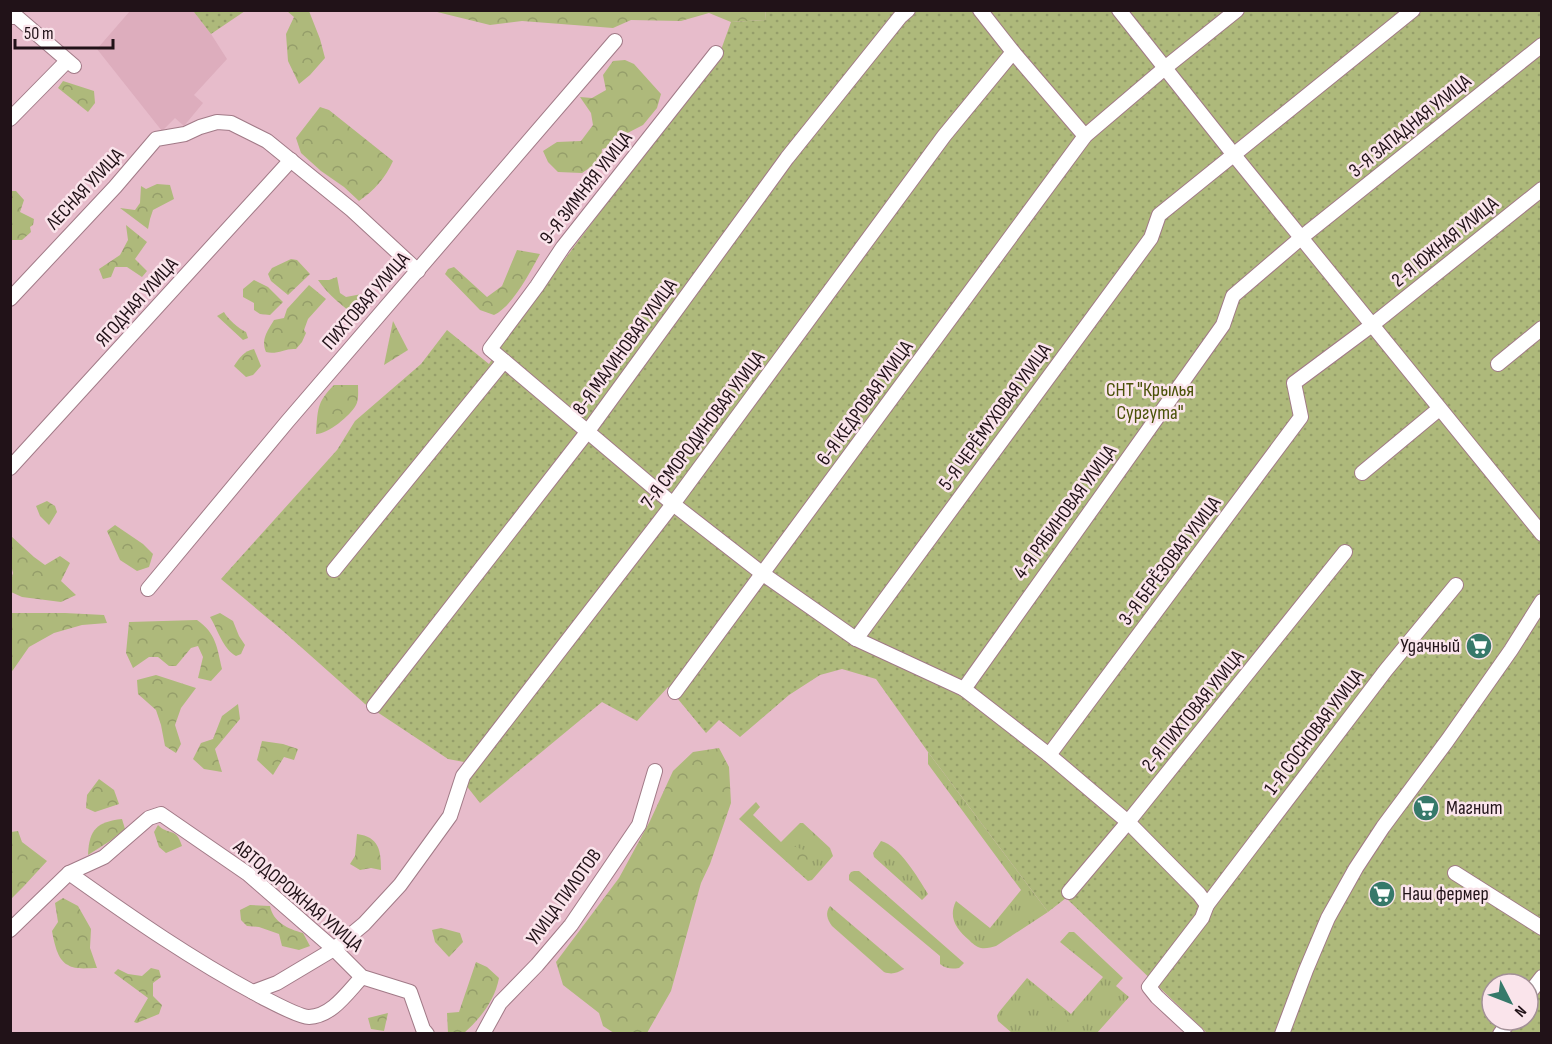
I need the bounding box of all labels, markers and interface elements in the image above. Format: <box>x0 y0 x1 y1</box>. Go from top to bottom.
scale bar <box>15 12 112 50</box>
text: 50 m <box>24 23 54 44</box>
street label: 3-Я ЗАПАДНАЯ УЛИЦА <box>1344 69 1476 183</box>
street label: 9-Я ЗИМНЯЯ УЛИЦА <box>535 127 638 249</box>
street label: ЛЕСНАЯ УЛИЦА <box>41 143 129 235</box>
street label: 2-Я ЮЖНАЯ УЛИЦА <box>1387 191 1503 292</box>
street label: ПИХТОВАЯ УЛИЦА <box>317 247 415 355</box>
street label: ЯГОДНАЯ УЛИЦА <box>91 252 184 351</box>
street label: 8-Я МАЛИНОВАЯ УЛИЦА <box>568 274 683 420</box>
street label: 6-Я КЕДРОВАЯ УЛИЦА <box>812 336 919 470</box>
street label: 5-Я ЧЕРЁМУХОВАЯ УЛИЦА <box>934 339 1057 495</box>
street label: 7-Я СМОРОДИНОВАЯ УЛИЦА <box>636 346 770 513</box>
park label: CНТ "Крылья Сургута" <box>1106 378 1194 425</box>
street label: 4-Я РЯБИНОВАЯ УЛИЦА <box>1008 440 1122 584</box>
street label: 3-Я БЕРЁЗОВАЯ УЛИЦА <box>1114 491 1227 630</box>
supermarket icon: Удачный <box>1464 631 1494 661</box>
place label: Удачный <box>1400 634 1460 658</box>
street label: 2-Я ПИХТОВАЯ УЛИЦА <box>1137 645 1250 776</box>
street label: 1-Я СОСНОВАЯ УЛИЦА <box>1259 664 1369 799</box>
supermarket icon: Магнит <box>1411 793 1441 823</box>
place label: Магнит <box>1446 796 1503 820</box>
street label: АВТОДОРОЖНАЯ УЛИЦА <box>228 834 368 957</box>
street label: УЛИЦА ПИЛОТОВ <box>521 844 607 950</box>
supermarket icon: Наш фермер <box>1367 879 1397 909</box>
place label: Наш фермер <box>1402 882 1489 906</box>
north arrow <box>1480 972 1540 1032</box>
text: N <box>1510 1002 1530 1021</box>

